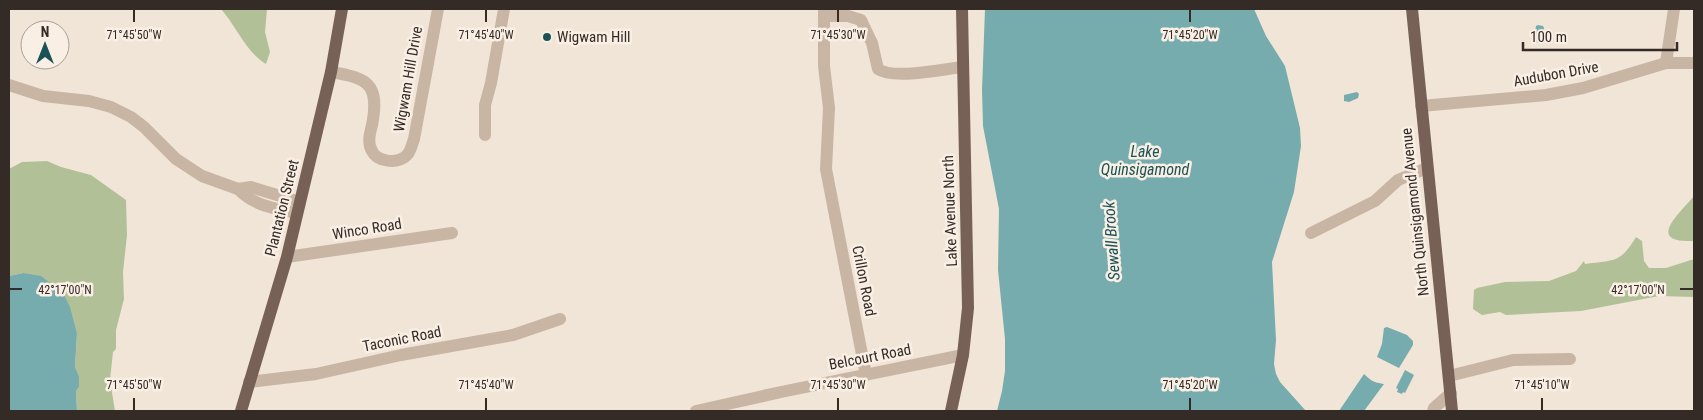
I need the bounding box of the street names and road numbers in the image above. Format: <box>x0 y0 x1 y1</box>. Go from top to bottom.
street label: Wigwam Hill Drive <box>390 25 426 133</box>
street label: Audubon Drive <box>1512 58 1600 90</box>
street label: North Quinsigamond Avenue <box>1397 127 1433 297</box>
street label: Lake Avenue North <box>939 155 961 267</box>
street label: Plantation Street <box>261 158 303 258</box>
street label: Winco Road <box>331 215 403 243</box>
street label: Crillon Road <box>848 244 880 318</box>
street label: Taconic Road <box>361 323 443 355</box>
street label: Belcourt Road <box>827 340 913 374</box>

